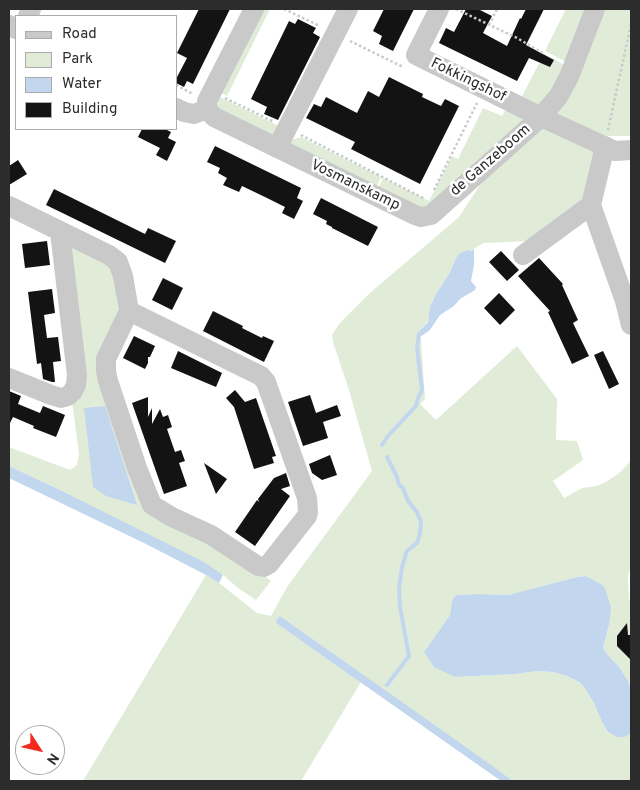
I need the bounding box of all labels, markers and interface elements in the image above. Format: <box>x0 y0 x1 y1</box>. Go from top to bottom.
legend <box>15 15 178 130</box>
text: Road <box>62 25 97 44</box>
text: Park <box>62 50 93 69</box>
street label: Fokkingshof <box>427 55 509 107</box>
text: Water <box>62 75 101 94</box>
text: Building <box>62 100 117 119</box>
street label: de Ganzeboom <box>447 121 535 201</box>
street label: Vosmanskamp <box>307 157 403 215</box>
north arrow <box>15 725 65 775</box>
text: N <box>42 749 62 767</box>

